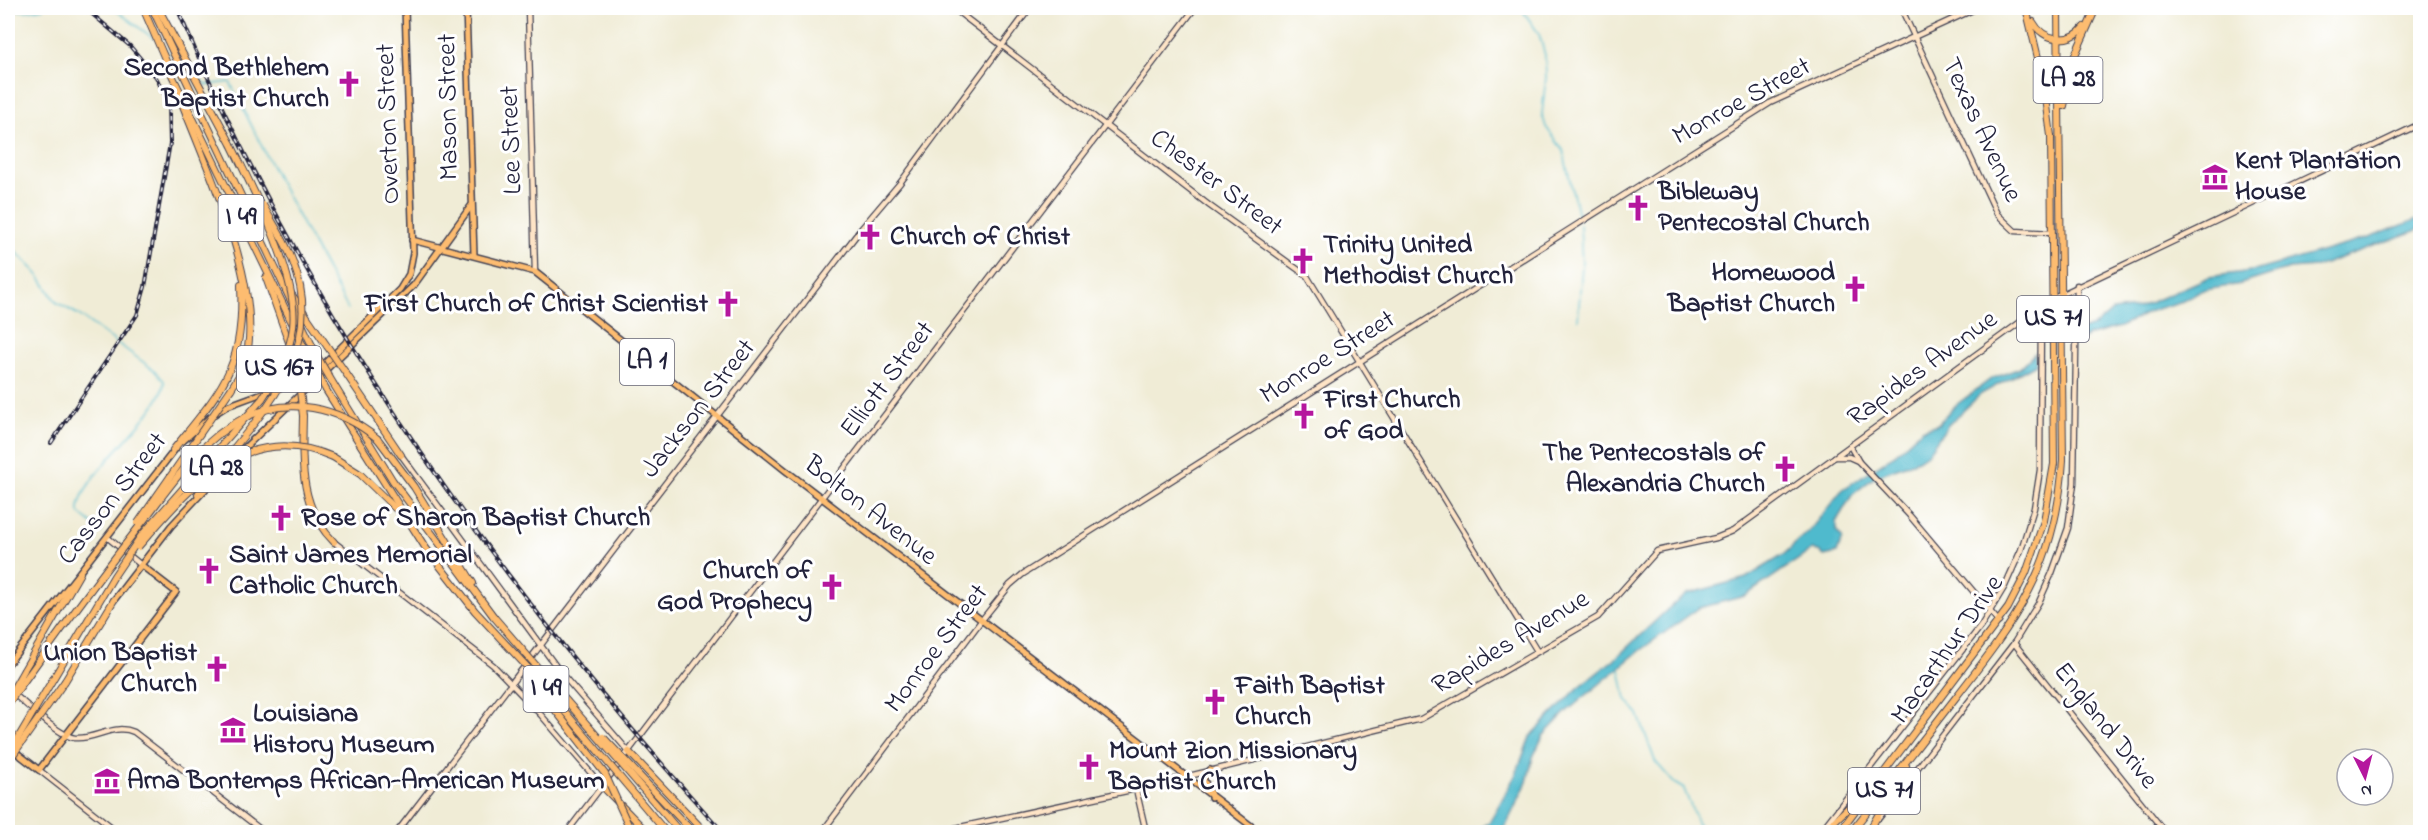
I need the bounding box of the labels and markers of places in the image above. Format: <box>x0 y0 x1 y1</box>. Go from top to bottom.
place label: Second Bethlehem Baptist Church <box>124 49 329 119</box>
church icon: Second Bethlehem Baptist Church <box>334 69 364 99</box>
place label: Kent Plantation House <box>2235 142 2401 212</box>
museum icon: Kent Plantation House <box>2200 162 2230 192</box>
place label: Bibleway Pentecostal Church <box>1656 173 1870 243</box>
church icon: Bibleway Pentecostal Church <box>1623 193 1653 223</box>
place label: Church of Christ <box>890 218 1071 257</box>
church icon: Church of Christ <box>855 222 885 252</box>
place label: Trinity United Methodist Church <box>1323 226 1513 296</box>
church icon: Trinity United Methodist Church <box>1288 246 1318 276</box>
place label: Homewood Baptist Church <box>1666 254 1836 324</box>
church icon: Homewood Baptist Church <box>1840 274 1870 304</box>
place label: First Church of Christ Scientist <box>363 285 709 324</box>
church icon: First Church of Christ Scientist <box>713 289 743 319</box>
place label: First Church of God <box>1322 381 1461 451</box>
church icon: First Church of God <box>1289 401 1319 431</box>
place label: The Pentecostals of Alexandria Church <box>1542 434 1765 504</box>
church icon: The Pentecostals of Alexandria Church <box>1770 454 1800 484</box>
place label: Rose of Sharon Baptist Church <box>301 499 650 538</box>
church icon: Rose of Sharon Baptist Church <box>266 503 296 533</box>
place label: Saint James Memorial Catholic Church <box>229 536 472 606</box>
place label: Church of God Prophecy <box>657 552 812 622</box>
church icon: Saint James Memorial Catholic Church <box>194 556 224 586</box>
church icon: Church of God Prophecy <box>817 572 847 602</box>
place label: Union Baptist Church <box>43 634 198 704</box>
church icon: Union Baptist Church <box>202 654 232 684</box>
place label: Faith Baptist Church <box>1233 667 1386 737</box>
church icon: Faith Baptist Church <box>1200 687 1230 717</box>
place label: Louisiana History Museum <box>253 695 434 765</box>
museum icon: Louisiana History Museum <box>218 715 248 745</box>
place label: Mount Zion Missionary Baptist Church <box>1107 732 1357 802</box>
church icon: Mount Zion Missionary Baptist Church <box>1074 752 1104 782</box>
place label: Arna Bontemps African-American Museum <box>127 762 605 801</box>
museum icon: Arna Bontemps African-American Museum <box>92 766 122 796</box>

